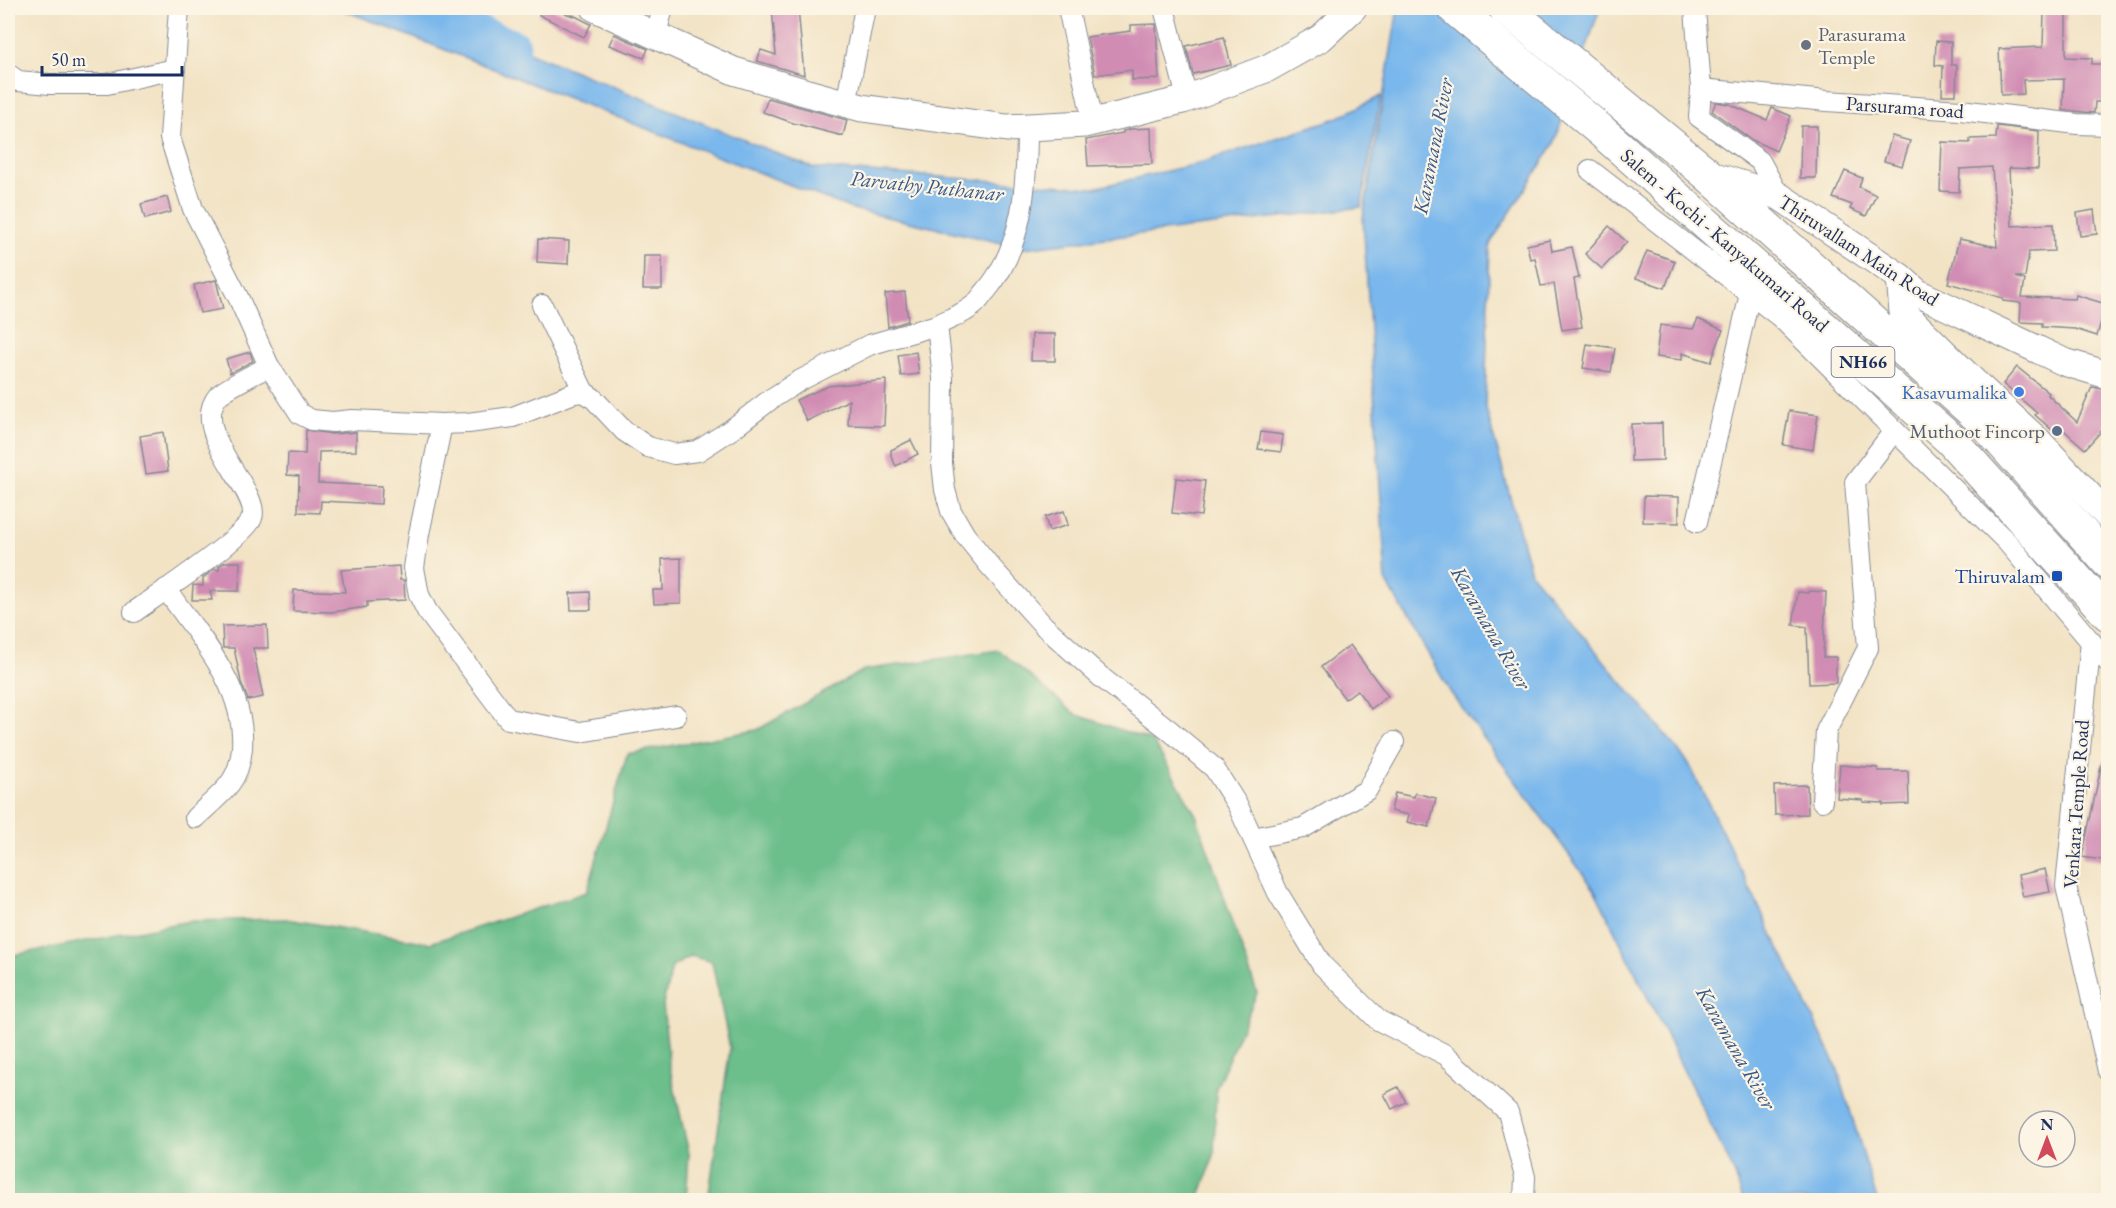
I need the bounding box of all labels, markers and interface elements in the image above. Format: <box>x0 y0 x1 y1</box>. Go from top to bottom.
place label: Parasurama Temple <box>1818 21 1906 70</box>
marker: Parasurama Temple <box>1799 38 1813 52</box>
scale bar <box>42 39 182 77</box>
text: 50 m <box>51 48 86 71</box>
water label: Karamana River <box>1406 75 1459 217</box>
street label: Parsurama road <box>1845 90 1966 124</box>
street label: Salem - Kochi - Kanyakumari Road <box>1615 142 1835 338</box>
water label: Parvathy Puthanar <box>849 164 1006 207</box>
street label: Thiruvallam Main Road <box>1774 188 1945 312</box>
road number: NH66 <box>1832 347 1894 377</box>
place label: Kasavumalika <box>1901 379 2007 405</box>
marker: Kasavumalika <box>2012 385 2026 399</box>
place label: Muthoot Fincorp <box>1909 418 2045 444</box>
marker: Muthoot Fincorp <box>2050 424 2064 438</box>
water label: Karamana River <box>1445 560 1538 695</box>
place label: Thiruvalam <box>1954 563 2045 589</box>
marker: Thiruvalam <box>2050 569 2064 583</box>
street label: Venkara Temple Road <box>2057 718 2095 889</box>
water label: Karamana River <box>1690 980 1783 1115</box>
north arrow <box>2017 1109 2077 1169</box>
text: N <box>2041 1114 2054 1135</box>

